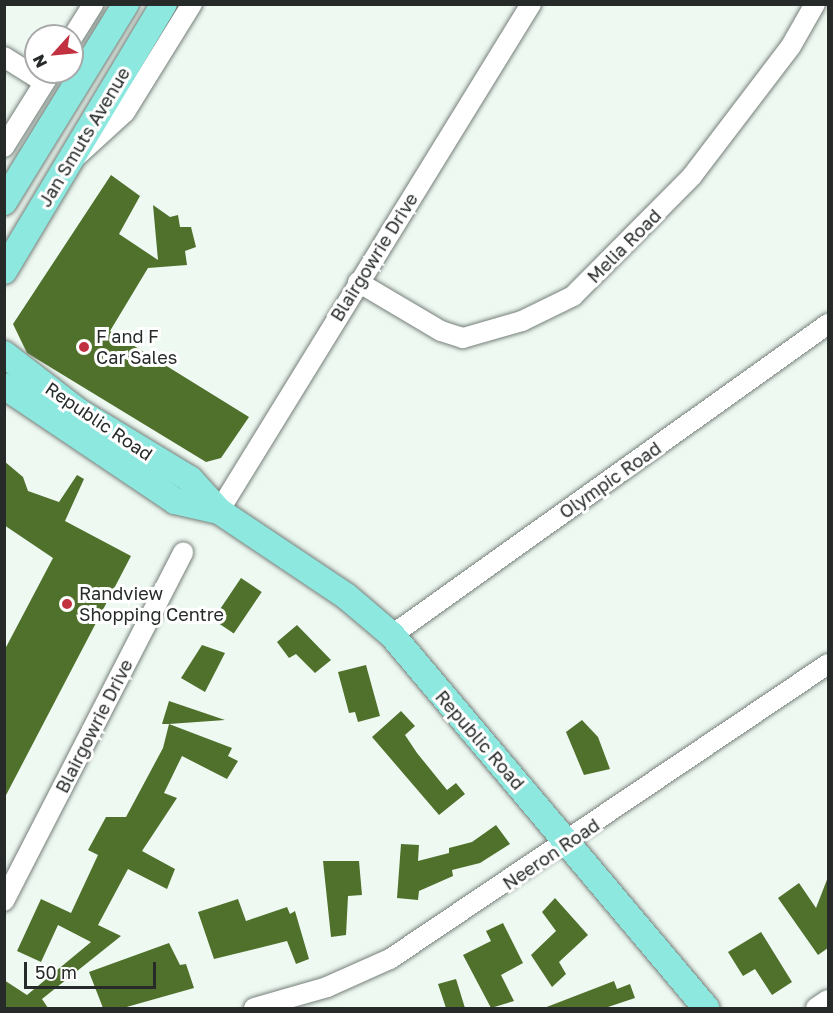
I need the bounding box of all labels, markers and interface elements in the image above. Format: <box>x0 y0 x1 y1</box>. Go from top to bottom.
north arrow <box>24 24 84 84</box>
text: N <box>28 51 51 71</box>
street label: Jan Smuts Avenue <box>34 63 134 211</box>
street label: Blairgowrie Drive <box>326 189 422 325</box>
street label: Melia Road <box>583 205 665 287</box>
place label: F and F Car Sales <box>96 326 177 368</box>
marker: F and F Car Sales <box>77 340 91 354</box>
street label: Republic Road <box>41 377 157 465</box>
street label: Olympic Road <box>555 437 665 523</box>
place label: Randview Shopping Centre <box>79 583 224 626</box>
marker: Randview Shopping Centre <box>60 597 74 611</box>
street label: Blairgowrie Drive <box>51 655 137 797</box>
street label: Republic Road <box>431 686 529 794</box>
street label: Neeron Road <box>499 814 603 894</box>
scale bar <box>27 950 159 988</box>
text: 50 m <box>35 961 77 983</box>

